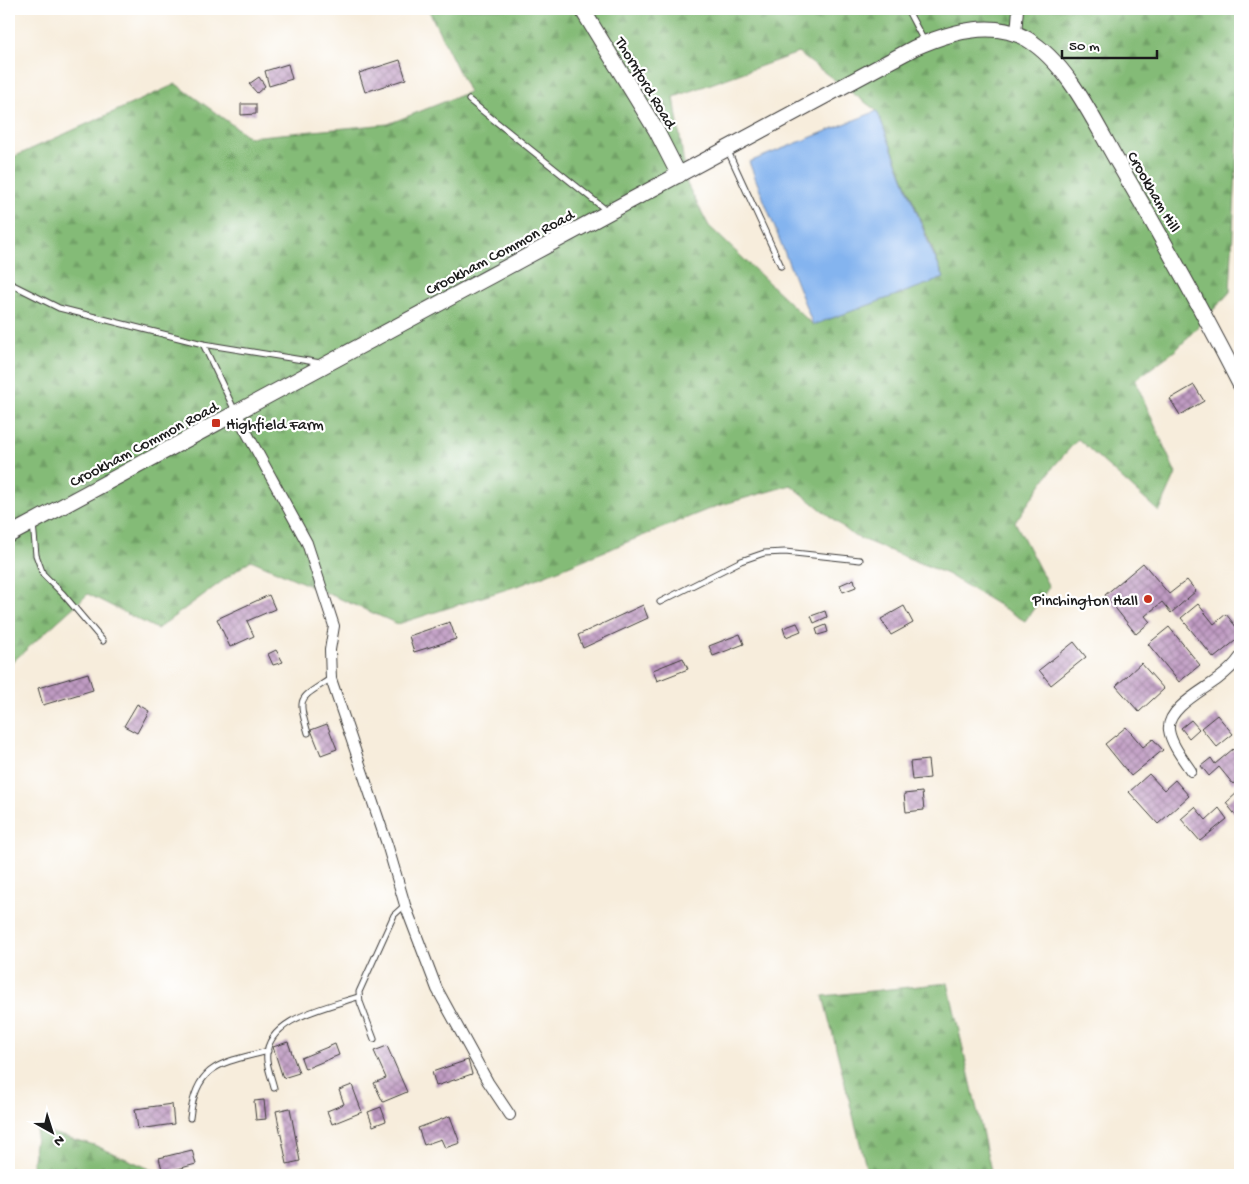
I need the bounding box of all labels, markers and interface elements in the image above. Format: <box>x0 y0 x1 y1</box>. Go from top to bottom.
scale bar <box>1062 28 1156 60</box>
street label: Thornford Road <box>609 34 680 134</box>
text: 50 m <box>1069 38 1100 56</box>
street label: Crookham Hill <box>1121 149 1183 237</box>
street label: Crookham Common Road <box>423 206 579 301</box>
street label: Crookham Common Road <box>67 398 223 493</box>
marker: Highfield Farm <box>210 417 222 429</box>
place label: Highfield Farm <box>226 417 324 436</box>
place label: Pinchington Hall <box>1032 593 1138 612</box>
marker: Pinchington Hall <box>1142 593 1154 605</box>
north arrow <box>28 1106 78 1156</box>
text: N <box>50 1131 68 1150</box>

